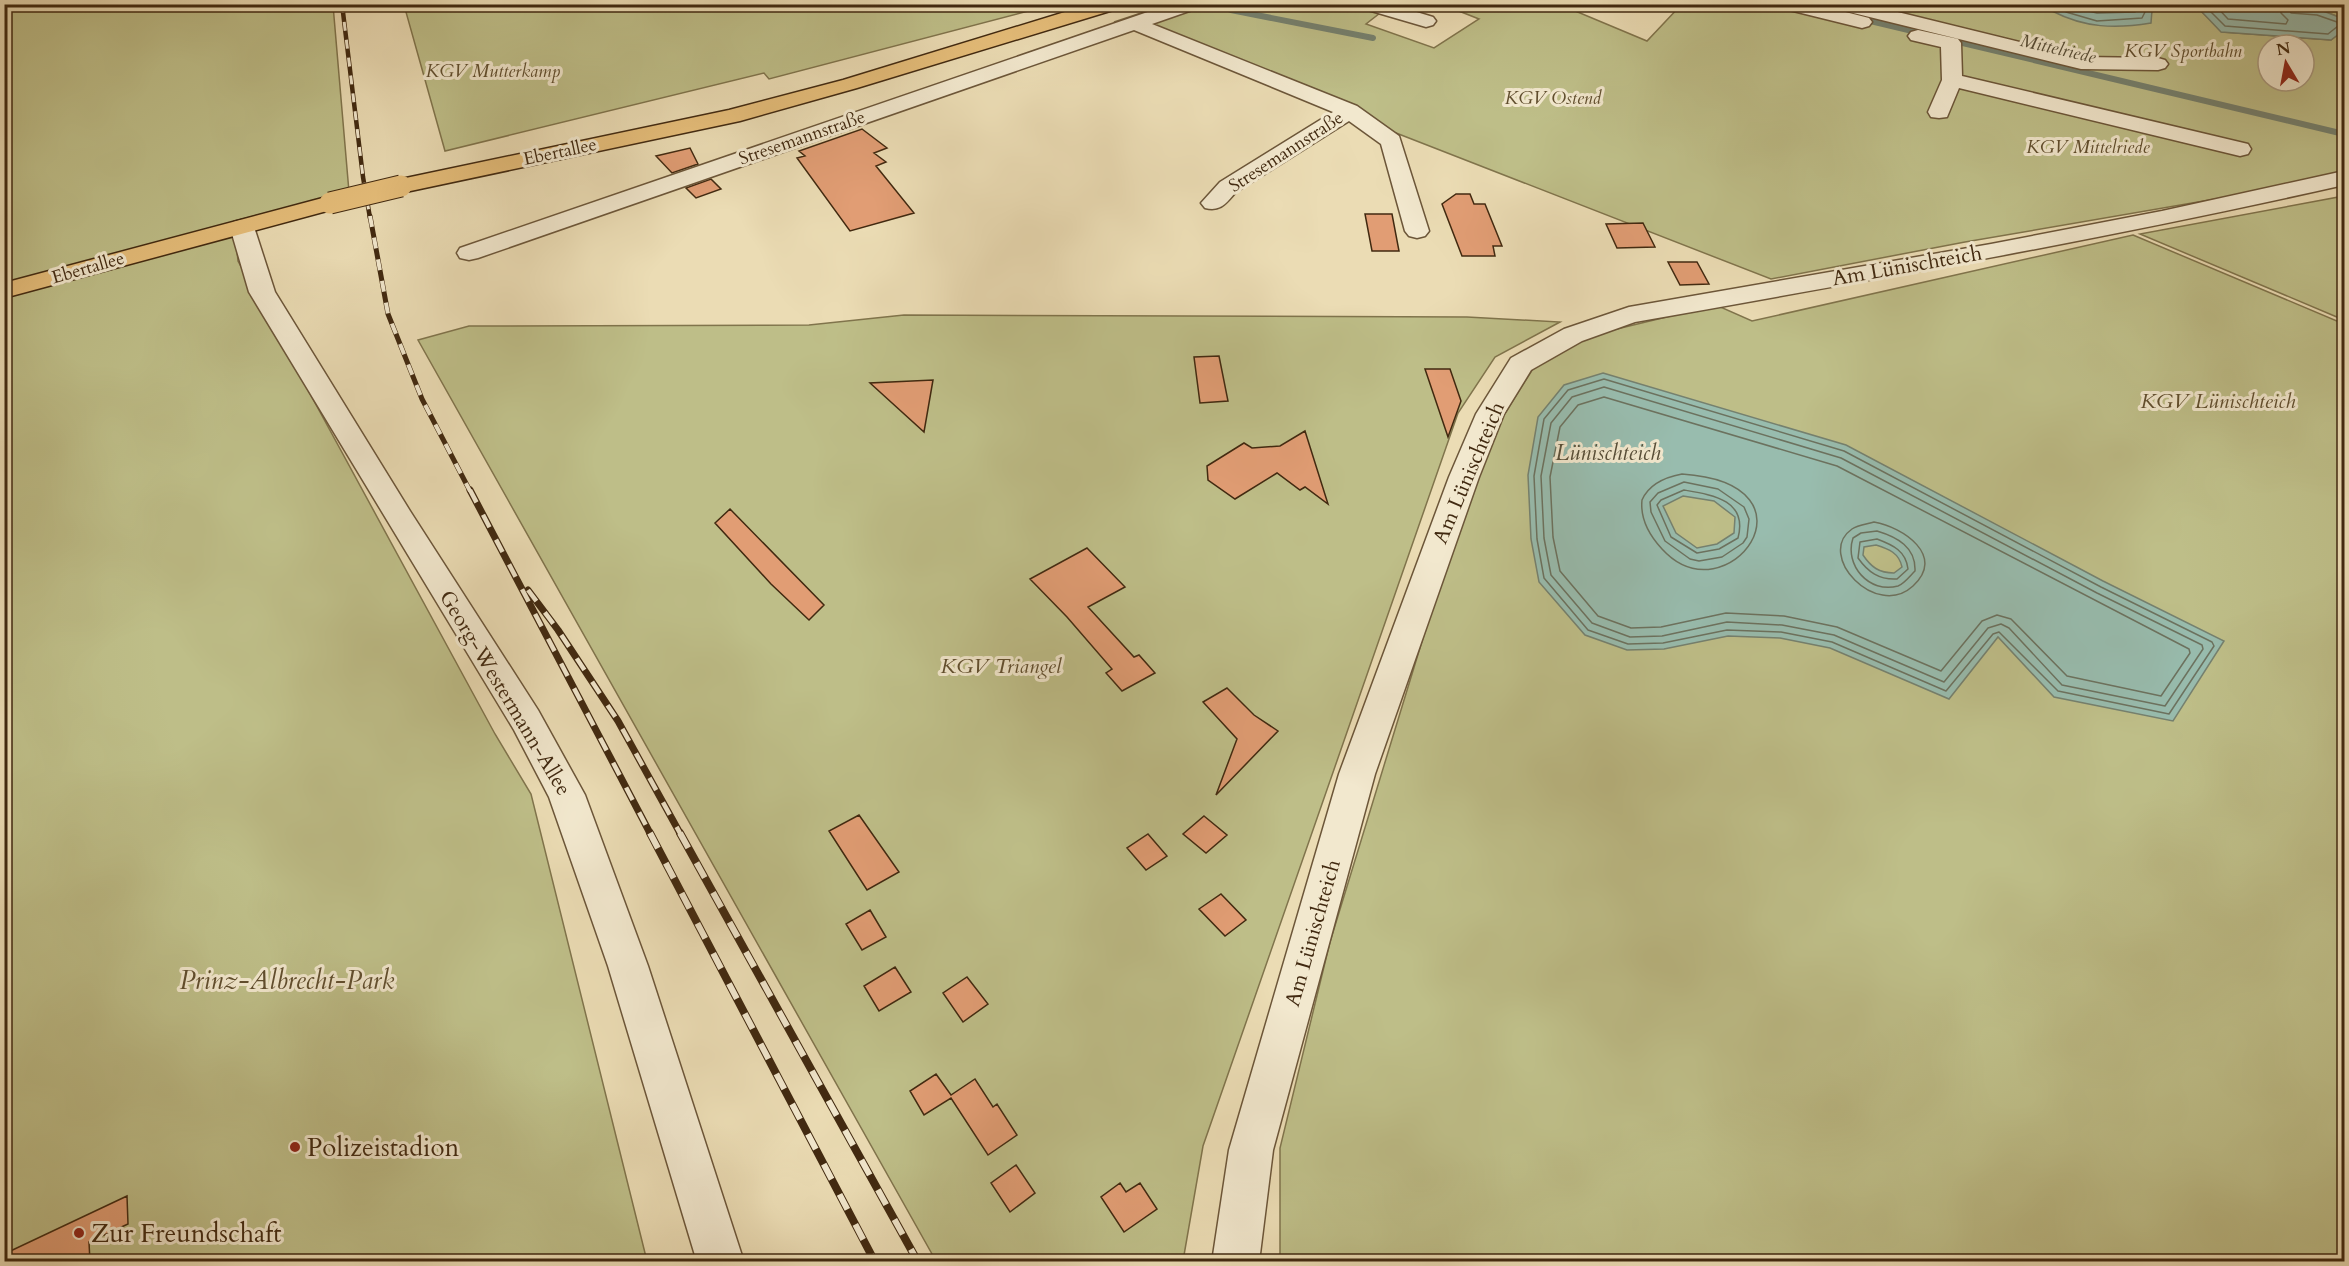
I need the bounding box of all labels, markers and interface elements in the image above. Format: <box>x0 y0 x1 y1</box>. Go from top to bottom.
water label: Mittelriede <box>2018 28 2099 70</box>
north arrow <box>2256 33 2316 93</box>
text: N <box>2275 37 2292 61</box>
park label: KGV Sportbahn <box>2124 39 2242 64</box>
park label: KGV Mutterkamp <box>426 59 561 84</box>
park label: KGV Ostend <box>1505 86 1603 111</box>
street label: Stresemannstraße <box>736 105 868 171</box>
street label: Stresemannstraße <box>1224 106 1348 198</box>
street label: Ebertallee <box>521 132 599 172</box>
park label: KGV Mittelriede <box>2026 135 2151 160</box>
street label: Am Lünischteich <box>1830 238 1985 293</box>
street label: Ebertallee <box>49 246 127 290</box>
park label: KGV Lünischteich <box>2140 387 2296 416</box>
street label: Am Lünischteich <box>1426 397 1512 548</box>
water label: Lünischteich <box>1555 438 1661 468</box>
street label: Georg-Westermann-Allee <box>432 585 578 801</box>
park label: KGV Triangel <box>940 652 1063 681</box>
street label: Am Lünischteich <box>1278 856 1348 1010</box>
park label: Prinz-Albrecht-Park <box>180 963 395 998</box>
place label: Polizeistadion <box>307 1130 459 1165</box>
marker: Polizeistadion <box>288 1140 302 1154</box>
place label: Zur Freundschaft <box>91 1216 281 1251</box>
marker: Zur Freundschaft <box>72 1226 86 1240</box>

